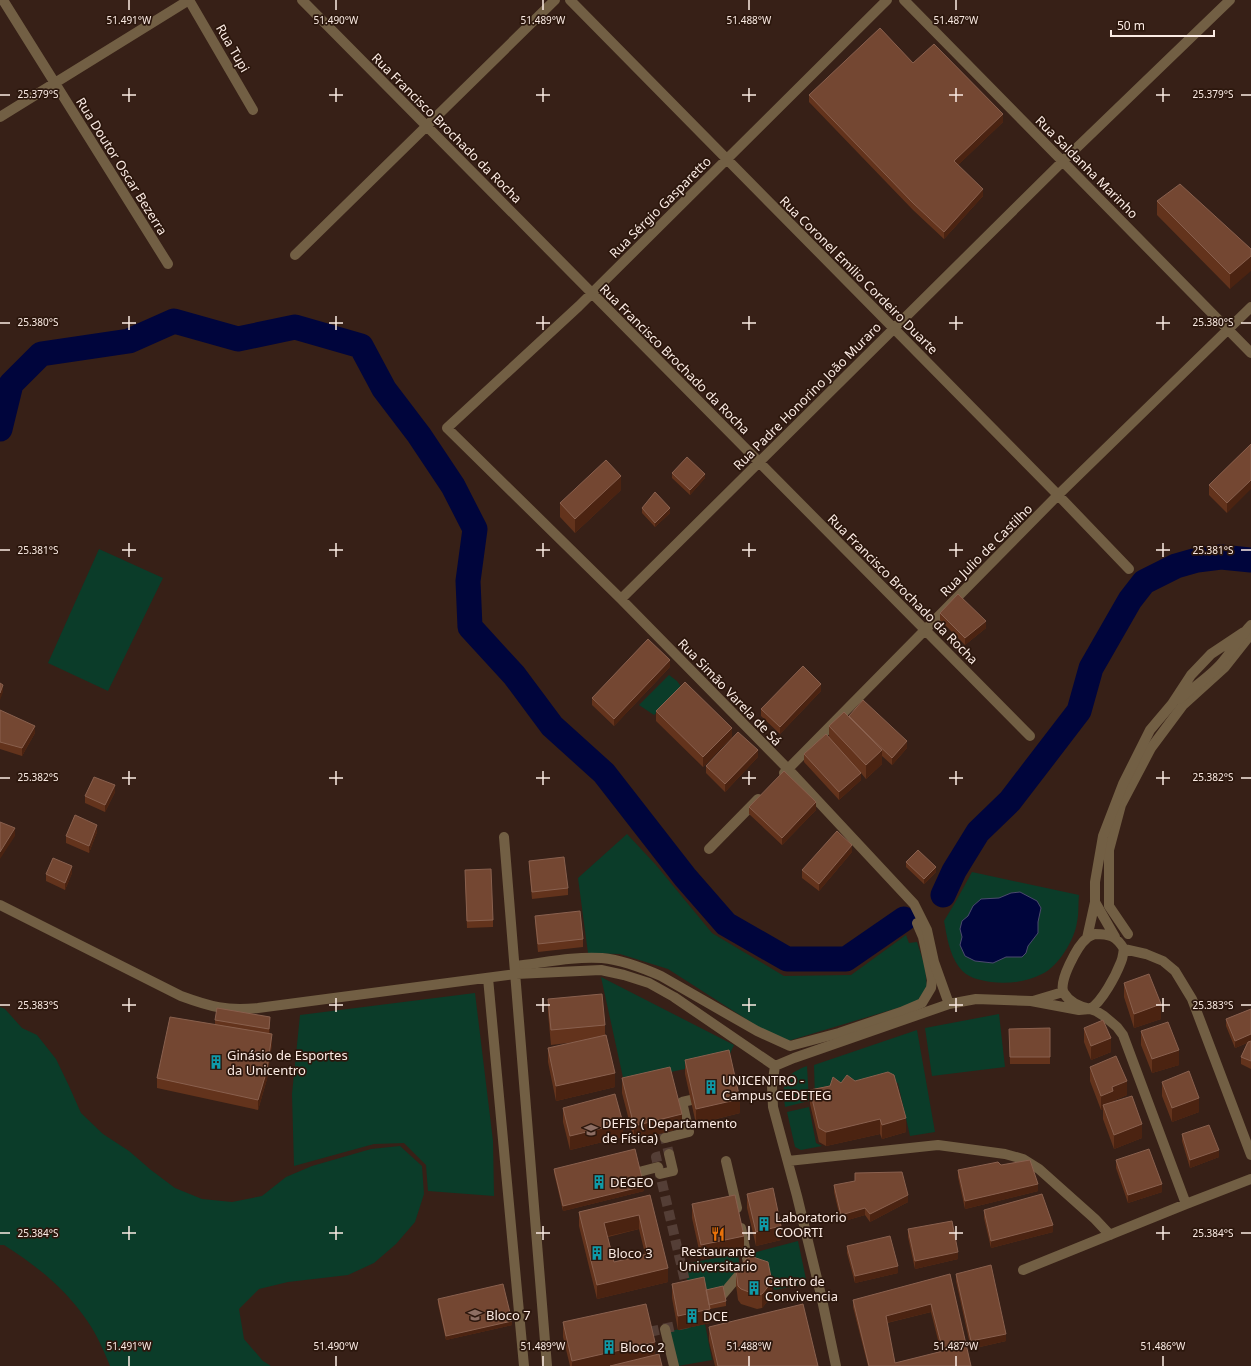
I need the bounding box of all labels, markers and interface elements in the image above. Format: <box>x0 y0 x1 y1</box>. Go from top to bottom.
scale bar <box>1111 12 1214 38</box>
text: 51.491°W <box>107 13 152 27</box>
text: 51.490°W <box>314 13 359 27</box>
text: 51.489°W <box>521 13 566 27</box>
text: 51.488°W <box>727 13 772 27</box>
text: 51.487°W <box>934 13 979 27</box>
text: 50 m <box>1117 17 1145 34</box>
street label: Rua Tupi <box>212 21 254 75</box>
street label: Rua Francisco Brochado da Rocha <box>368 49 526 207</box>
text: 25.379°S <box>17 87 59 101</box>
text: 25.379°S <box>1192 87 1234 101</box>
street label: Rua Doutor Oscar Bezerra <box>72 94 172 238</box>
street label: Rua Saldanha Marinho <box>1032 112 1142 222</box>
street label: Rua Sérgio Gasparetto <box>605 152 715 262</box>
street label: Rua Coronel Emilio Cordeiro Duarte <box>776 192 942 358</box>
street label: Rua Francisco Brochado da Rocha <box>596 280 754 438</box>
text: 25.380°S <box>17 315 59 329</box>
text: 25.380°S <box>1192 315 1234 329</box>
street label: Rua Padre Honorino João Muraro <box>729 318 885 474</box>
street label: Rua Julio de Castilho <box>936 500 1036 600</box>
street label: Rua Francisco Brochado da Rocha <box>824 510 982 668</box>
text: 25.381°S <box>17 543 59 557</box>
text: 25.381°S <box>1192 543 1234 557</box>
street label: Rua Simão Varela de Sá <box>674 635 786 749</box>
text: 25.382°S <box>17 770 59 784</box>
text: 25.382°S <box>1192 770 1234 784</box>
text: 25.383°S <box>17 998 59 1012</box>
text: 25.383°S <box>1192 998 1234 1012</box>
place label: Ginásio de Esportes da Unicentro <box>227 1046 348 1079</box>
building icon: Ginásio de Esportes da Unicentro <box>208 1054 224 1070</box>
place label: UNICENTRO - Campus CEDETEG <box>722 1071 831 1104</box>
building icon: UNICENTRO - Campus CEDETEG <box>703 1079 719 1095</box>
place label: DEFIS ( Departamento de Física) <box>602 1114 737 1147</box>
school or university icon: DEFIS ( Departamento de Física) <box>583 1122 599 1138</box>
place label: DEGEO <box>610 1173 654 1191</box>
building icon: DEGEO <box>591 1174 607 1190</box>
place label: Laboratorio COORTI <box>775 1208 847 1241</box>
building icon: Laboratorio COORTI <box>756 1216 772 1232</box>
text: 25.384°S <box>17 1226 59 1240</box>
restaurant icon: Restaurante Universitario <box>710 1226 726 1242</box>
text: 25.384°S <box>1192 1226 1234 1240</box>
place label: Restaurante Universitario <box>679 1242 757 1275</box>
place label: Bloco 3 <box>608 1244 653 1262</box>
building icon: Bloco 3 <box>589 1245 605 1261</box>
place label: Centro de Convivencia <box>765 1272 838 1305</box>
building icon: Centro de Convivencia <box>746 1280 762 1296</box>
place label: Bloco 7 <box>486 1306 531 1324</box>
school or university icon: Bloco 7 <box>467 1307 483 1323</box>
place label: DCE <box>703 1307 728 1325</box>
building icon: DCE <box>684 1308 700 1324</box>
place label: Bloco 2 <box>620 1338 665 1356</box>
text: 51.491°W <box>107 1339 152 1353</box>
text: 51.490°W <box>314 1339 359 1353</box>
text: 51.489°W <box>521 1339 566 1353</box>
building icon: Bloco 2 <box>601 1339 617 1355</box>
text: 51.488°W <box>727 1339 772 1353</box>
text: 51.487°W <box>934 1339 979 1353</box>
text: 51.486°W <box>1141 1339 1186 1353</box>

